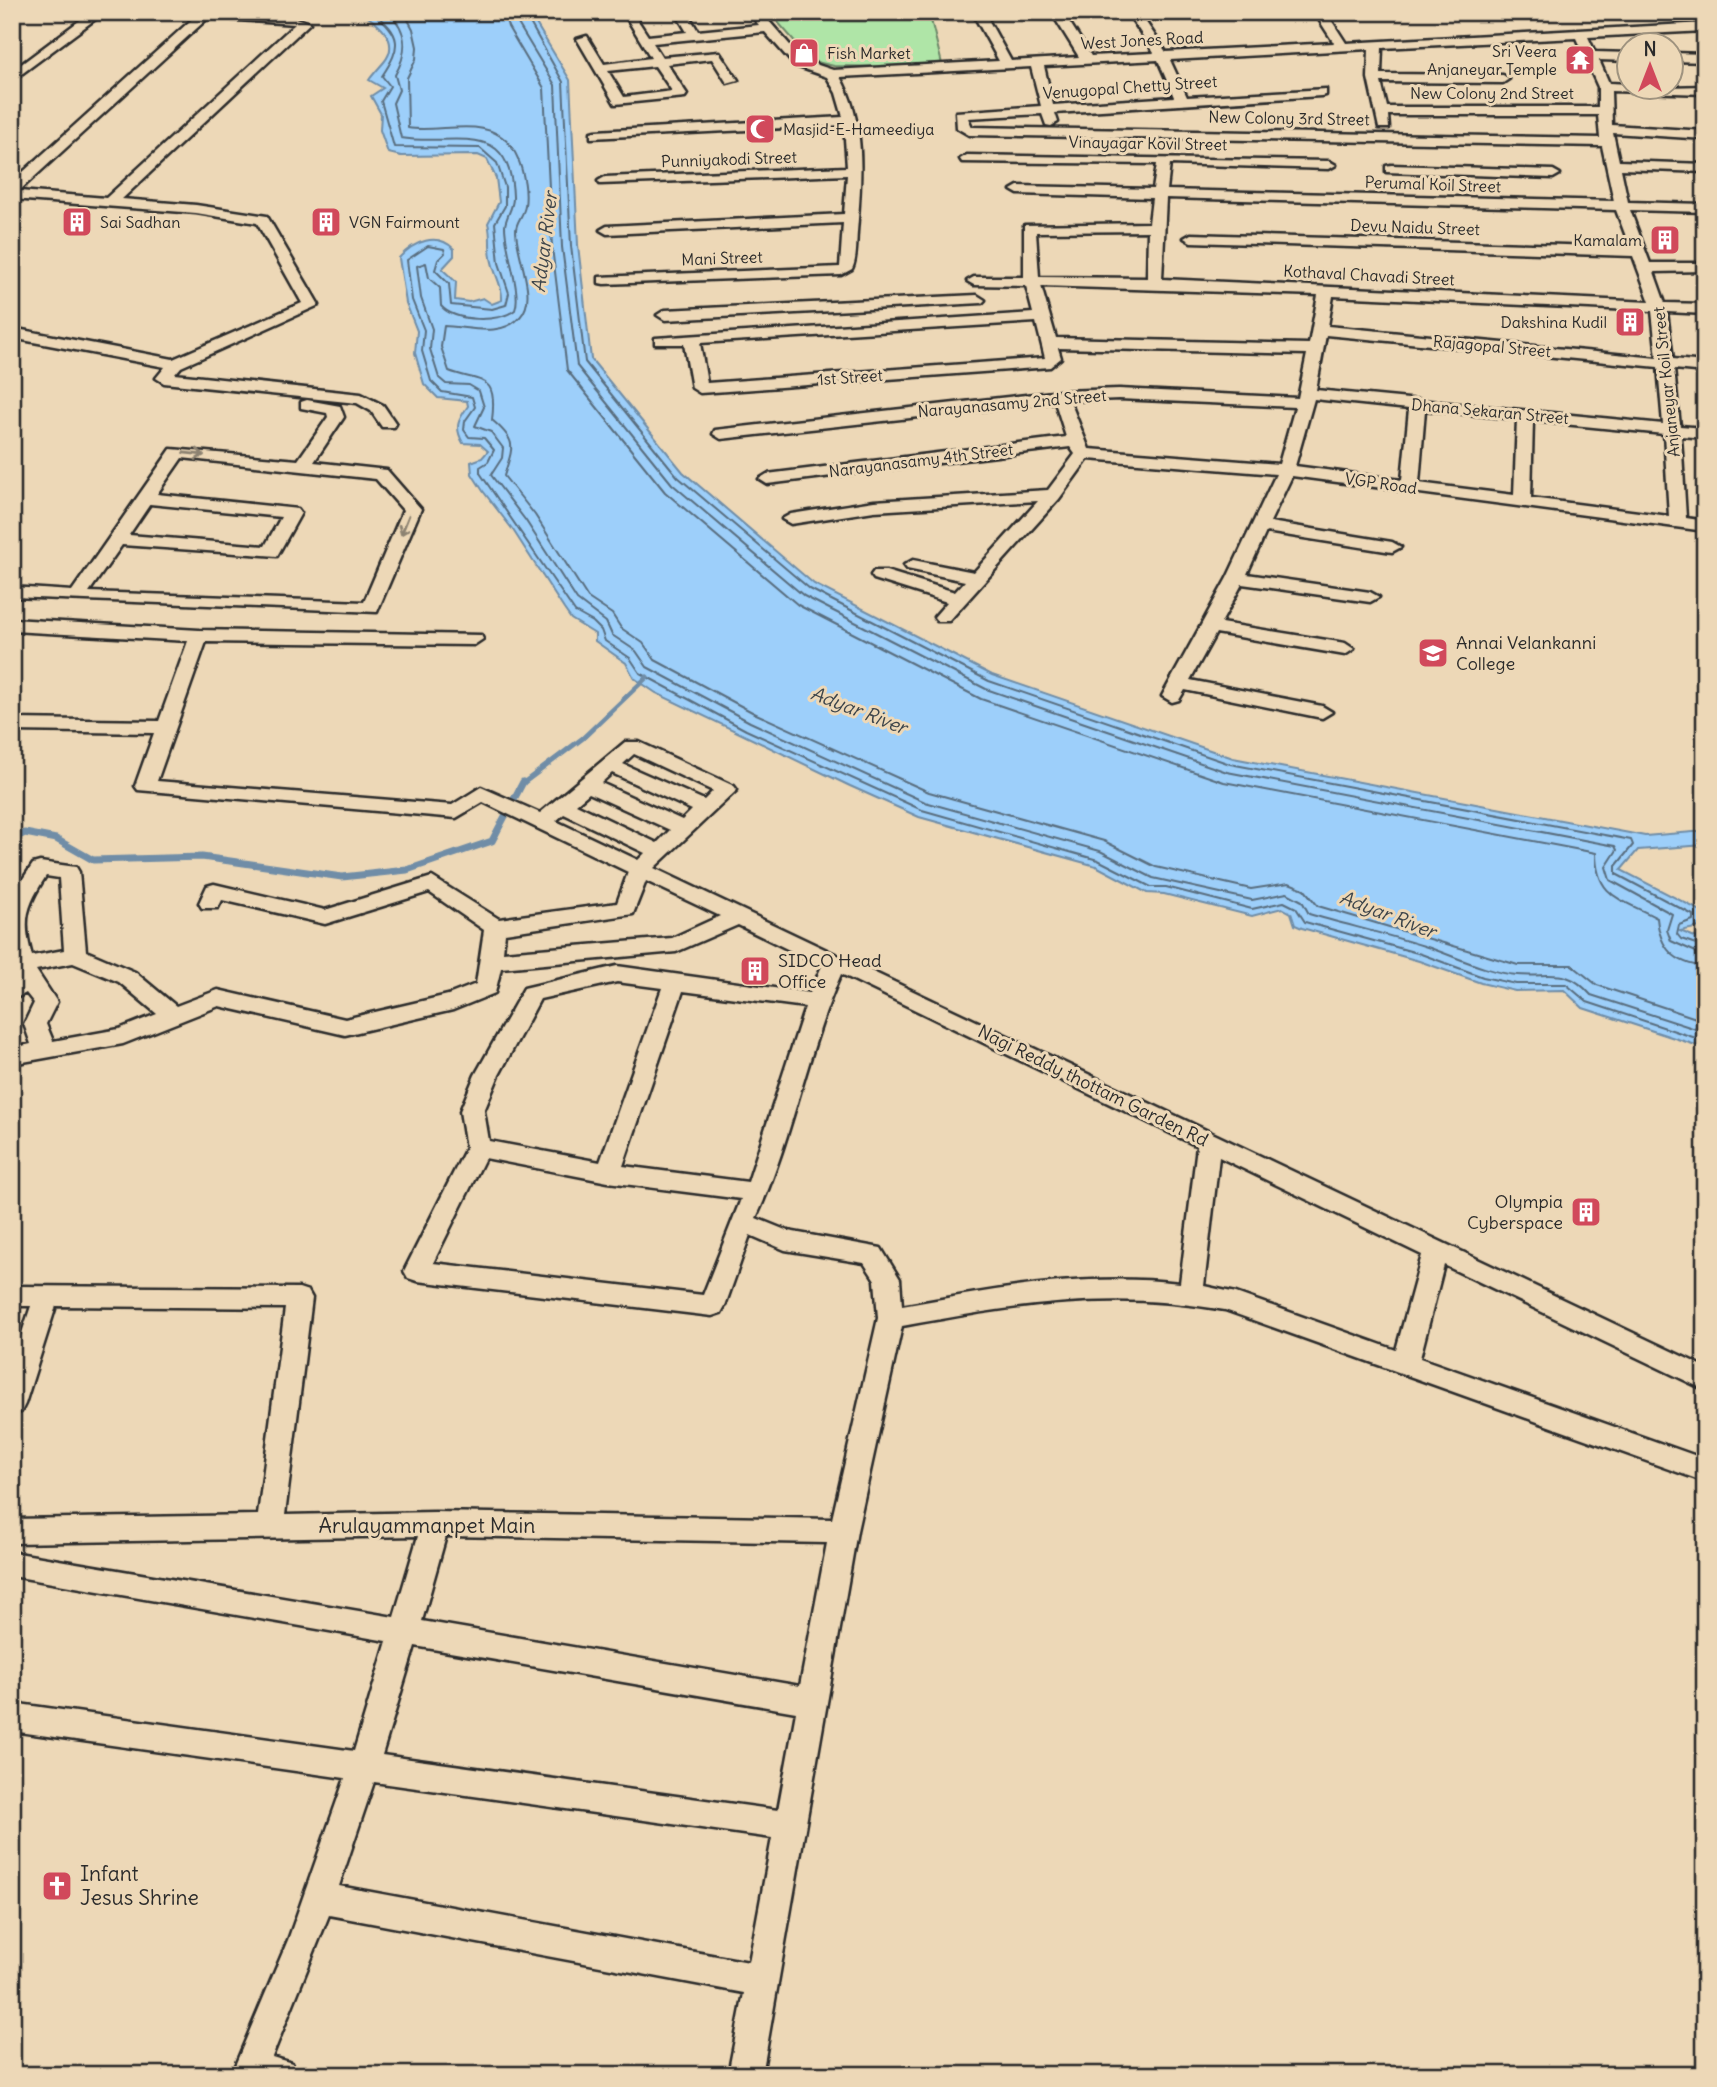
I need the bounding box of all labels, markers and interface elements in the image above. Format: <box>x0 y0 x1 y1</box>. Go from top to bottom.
street label: West Jones Road <box>1080 27 1204 53</box>
north arrow <box>1616 32 1686 102</box>
shop icon: Fish Market <box>787 36 821 70</box>
text: N <box>1643 37 1657 61</box>
place label: Sri Veera Anjaneyar Temple <box>1427 41 1557 79</box>
place label: Fish Market <box>827 43 911 63</box>
temple icon: Sri Veera Anjaneyar Temple <box>1563 43 1597 77</box>
street label: Venugopal Chetty Street <box>1042 71 1218 103</box>
street label: New Colony 2nd Street <box>1410 83 1575 103</box>
street label: New Colony 3rd Street <box>1208 107 1370 129</box>
mosque icon: Masjid-E-Hameediya <box>743 112 777 146</box>
place label: Masjid-E-Hameediya <box>783 119 934 139</box>
street label: Vinayagar Kovil Street <box>1069 132 1228 154</box>
street label: Punniyakodi Street <box>661 147 798 171</box>
street label: Perumal Koil Street <box>1364 172 1502 196</box>
water label: Adyar River <box>526 188 562 294</box>
building icon: Sai Sadhan <box>60 205 94 239</box>
building icon: VGN Fairmount <box>309 205 343 239</box>
place label: Sai Sadhan <box>100 212 180 232</box>
place label: VGN Fairmount <box>349 212 460 232</box>
street label: Devu Naidu Street <box>1350 215 1481 239</box>
building icon: Kamalam <box>1648 223 1682 257</box>
place label: Kamalam <box>1573 230 1642 250</box>
street label: Mani Street <box>681 247 764 269</box>
street label: Kothaval Chavadi Street <box>1283 261 1456 290</box>
building icon: Dakshina Kudil <box>1613 305 1647 339</box>
street label: Anjaneyar Koil Street <box>1648 305 1684 458</box>
place label: Dakshina Kudil <box>1500 312 1607 332</box>
street label: Rajagopal Street <box>1432 331 1552 361</box>
street label: 1st Street <box>817 365 884 389</box>
street label: Narayanasamy 2nd Street <box>917 385 1108 421</box>
street label: Dhana Sekaran Street <box>1410 394 1570 428</box>
street label: Narayanasamy 4th Street <box>828 439 1015 481</box>
one-way arrow <box>182 448 205 461</box>
street label: VGP Road <box>1344 468 1418 498</box>
one-way arrow <box>398 514 411 535</box>
place label: Annai Velankanni College <box>1456 631 1596 675</box>
school or university icon: Annai Velankanni College <box>1416 636 1450 670</box>
water label: Adyar River <box>808 681 912 740</box>
water label: Adyar River <box>1337 885 1441 944</box>
place label: SIDCO Head Office <box>778 949 882 993</box>
building icon: SIDCO Head Office <box>738 954 772 988</box>
street label: Nagi Reddy thottam Garden Rd <box>974 1020 1213 1152</box>
place label: Olympia Cyberspace <box>1467 1190 1563 1234</box>
building icon: Olympia Cyberspace <box>1569 1195 1603 1229</box>
street label: Arulayammanpet Main <box>319 1512 535 1539</box>
place label: Infant Jesus Shrine <box>80 1860 199 1911</box>
church icon: Infant Jesus Shrine <box>40 1869 74 1903</box>

